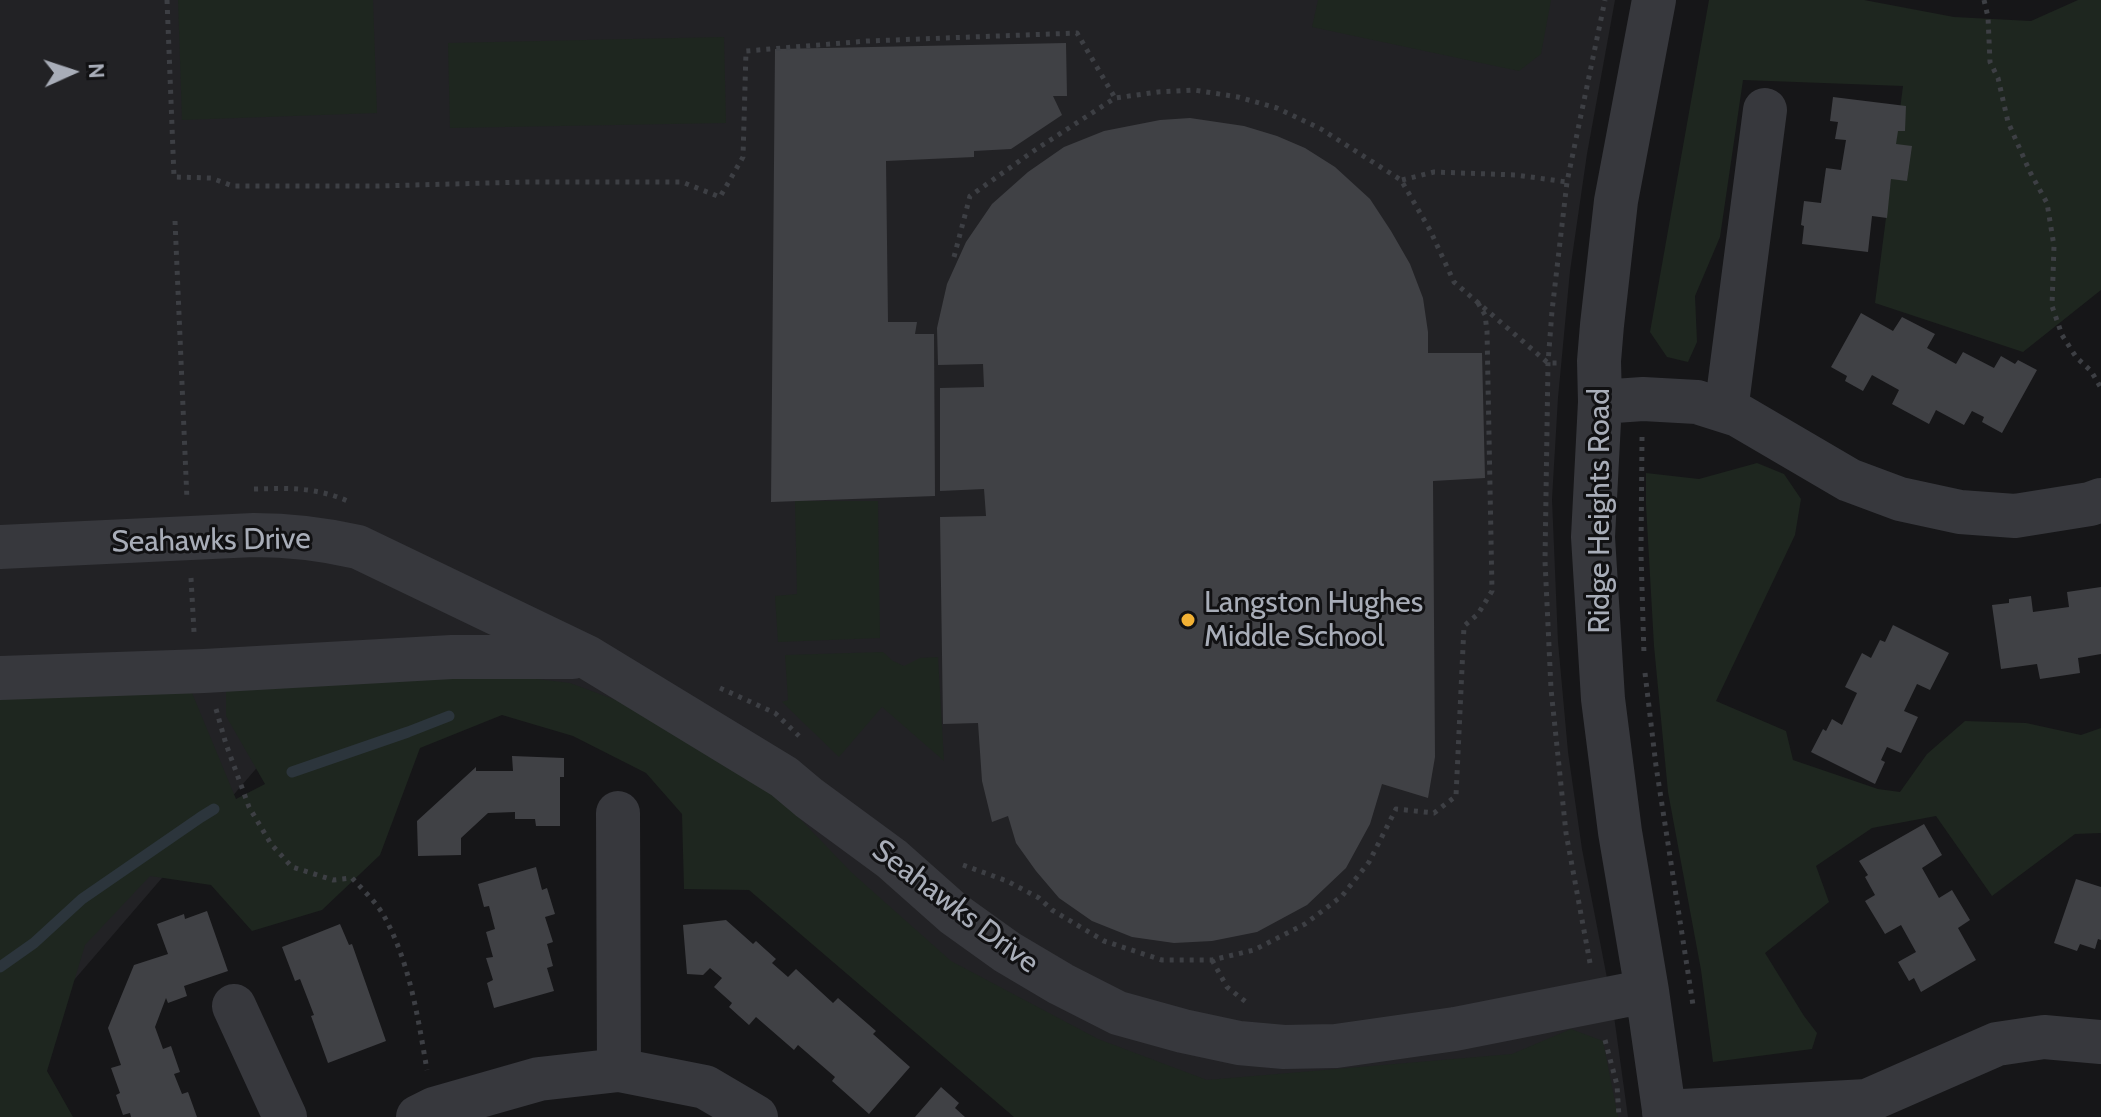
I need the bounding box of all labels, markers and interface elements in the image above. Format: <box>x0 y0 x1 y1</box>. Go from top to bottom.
north arrow <box>32 32 112 112</box>
text: N <box>83 62 110 79</box>
street label: Ridge Heights Road <box>1582 388 1618 634</box>
street label: Seahawks Drive <box>111 521 311 561</box>
place label: Langston Hughes Middle School <box>1204 585 1423 656</box>
marker: Langston Hughes Middle School <box>1179 611 1197 629</box>
street label: Seahawks Drive <box>865 833 1045 981</box>

